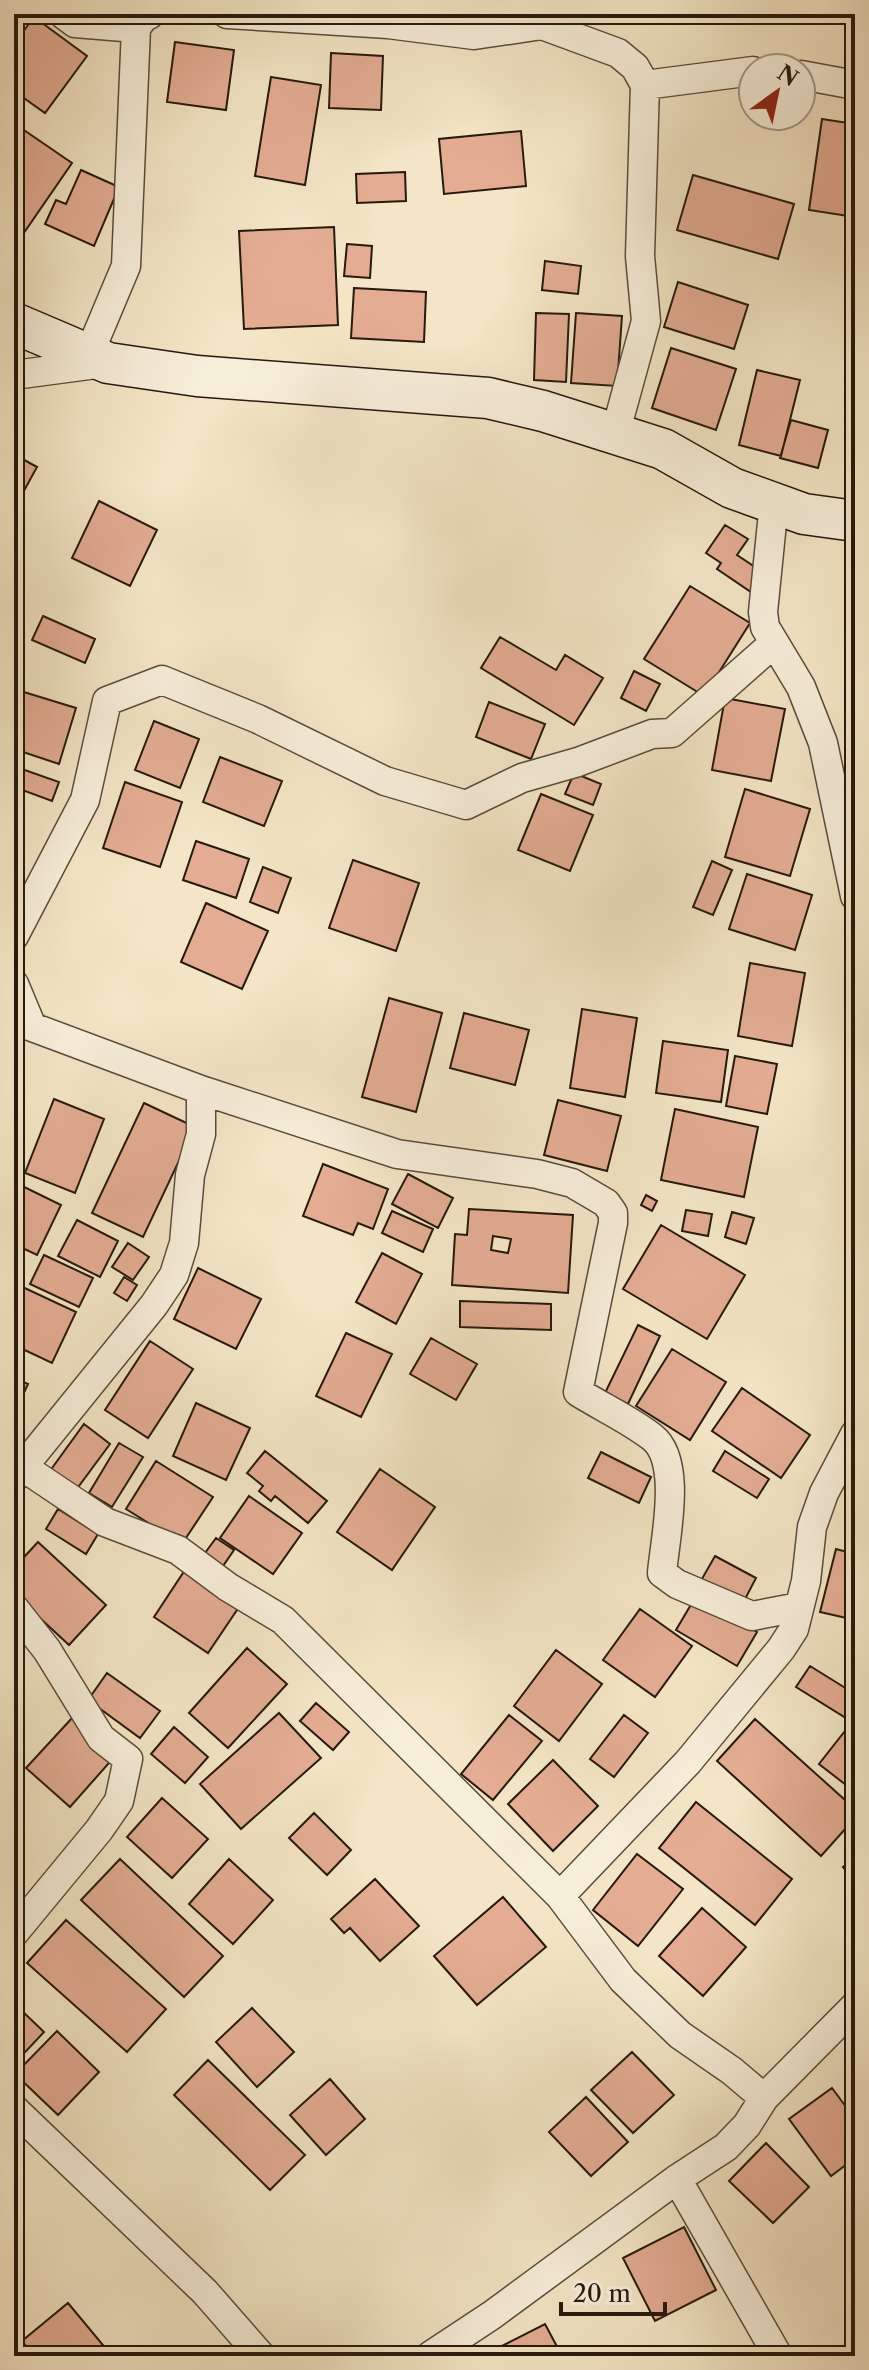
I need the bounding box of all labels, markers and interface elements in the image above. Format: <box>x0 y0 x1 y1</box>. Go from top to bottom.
north arrow <box>737 52 817 132</box>
text: N <box>772 59 803 92</box>
scale bar <box>561 2266 665 2316</box>
text: 20 m <box>573 2279 631 2308</box>

